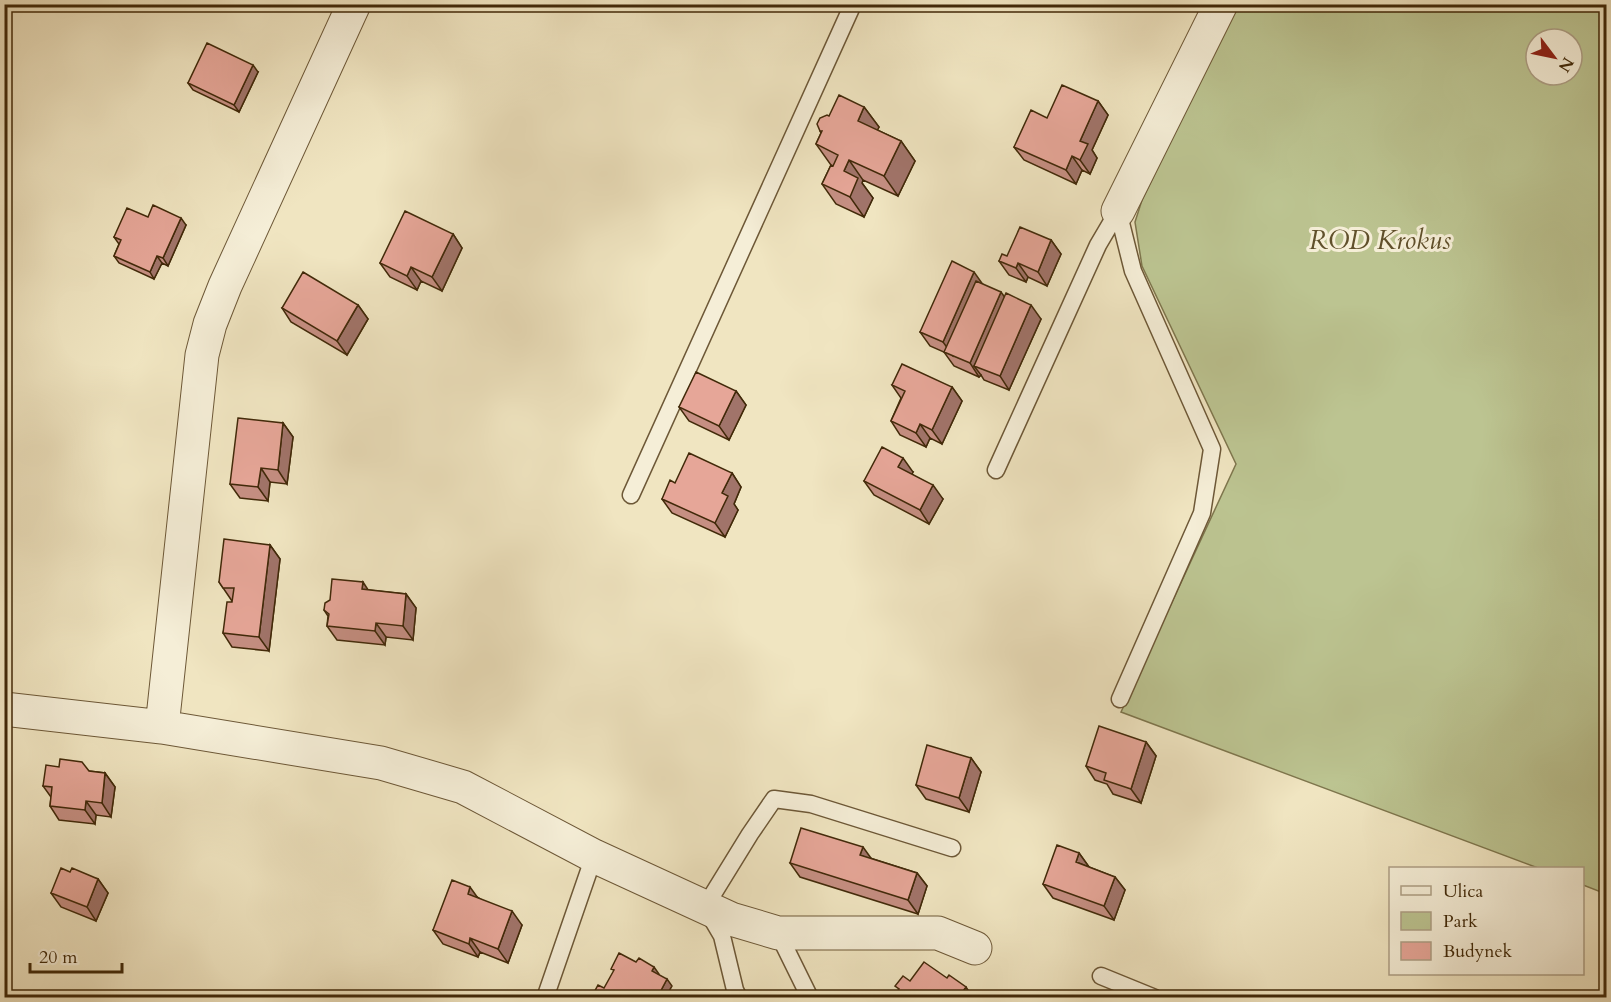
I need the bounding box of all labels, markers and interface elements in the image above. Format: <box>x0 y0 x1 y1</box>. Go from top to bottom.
north arrow <box>1524 27 1584 87</box>
text: N <box>1553 53 1579 76</box>
park label: ROD Krokus <box>1309 223 1451 258</box>
legend <box>1389 867 1584 975</box>
text: Ulica <box>1443 879 1484 904</box>
text: Park <box>1443 909 1478 934</box>
scale bar <box>30 936 122 974</box>
text: Budynek <box>1443 939 1513 964</box>
text: 20 m <box>39 945 78 970</box>

